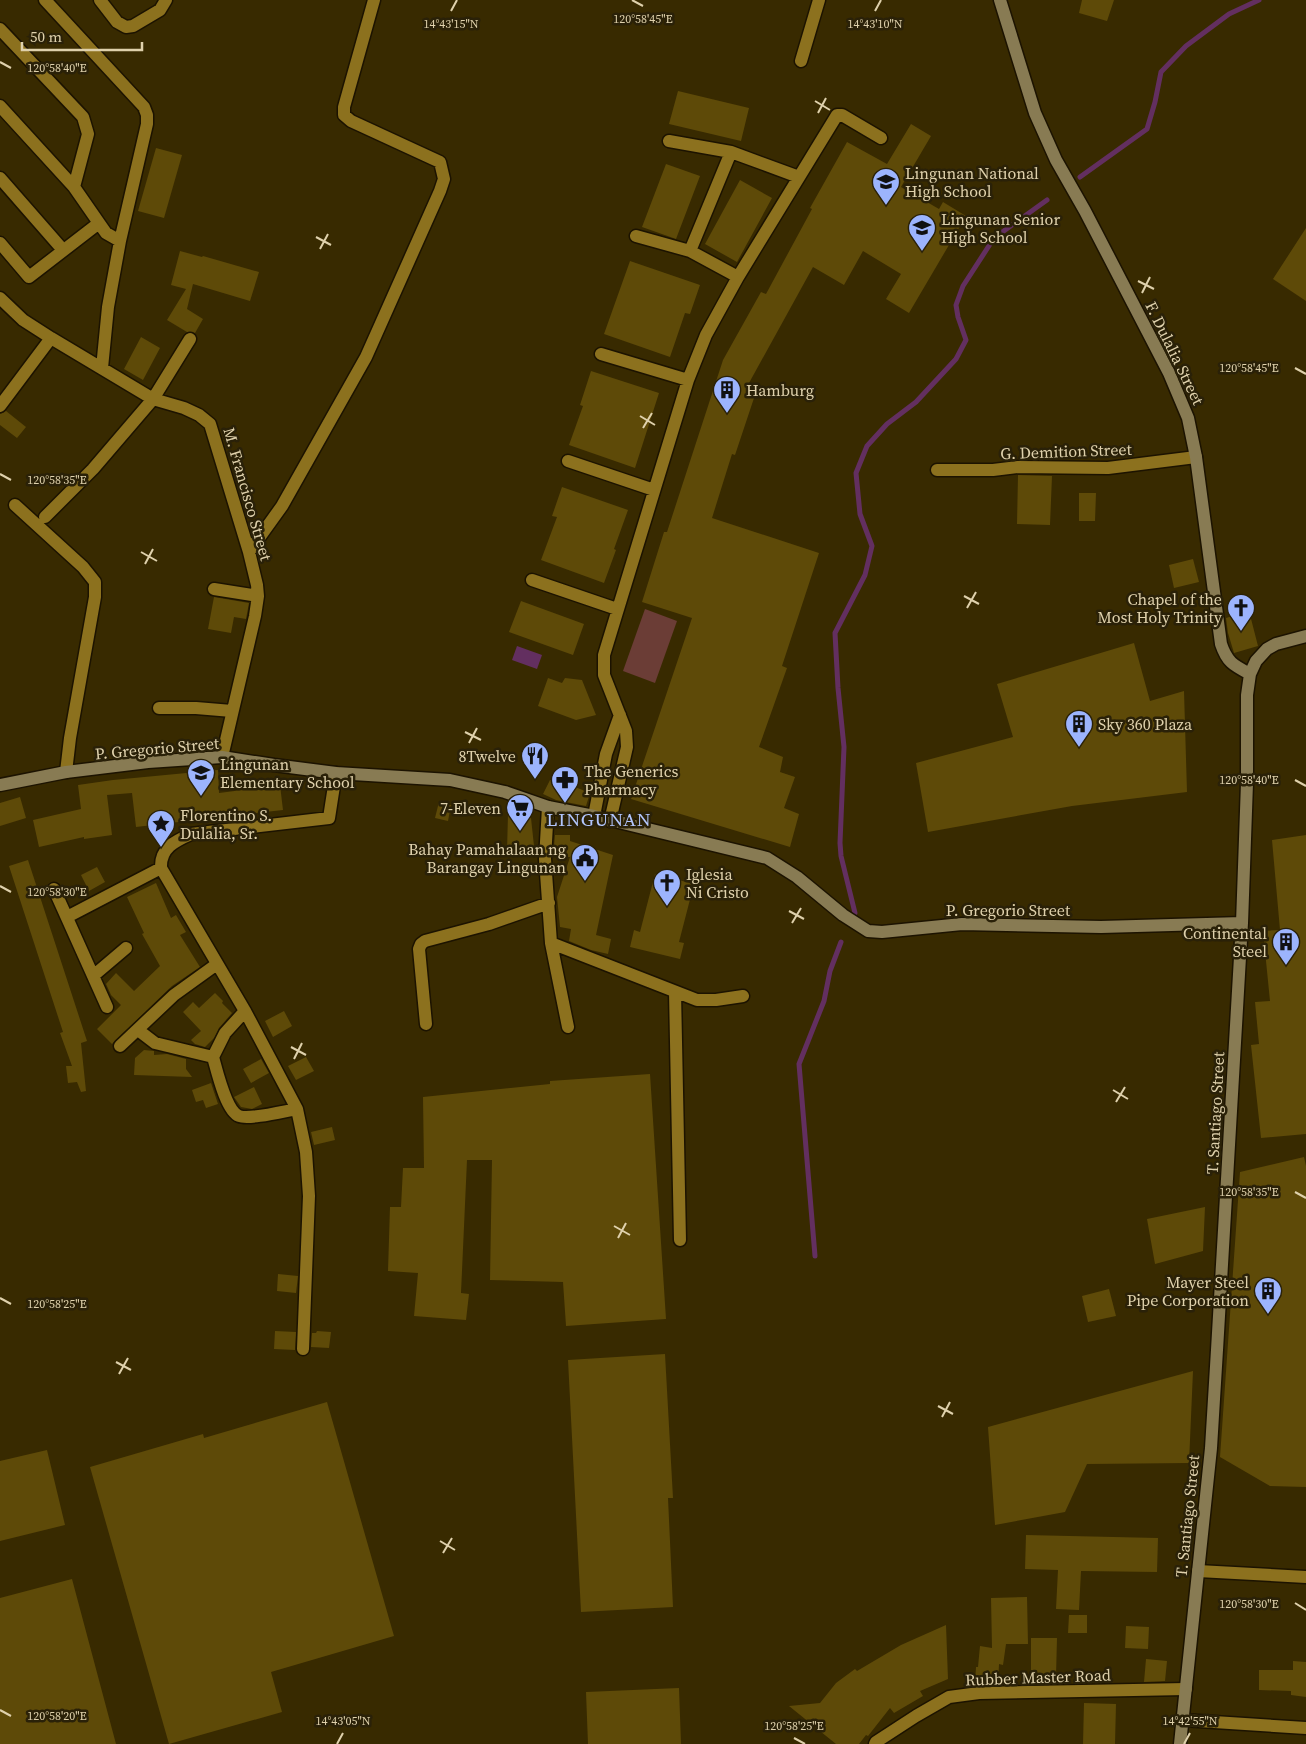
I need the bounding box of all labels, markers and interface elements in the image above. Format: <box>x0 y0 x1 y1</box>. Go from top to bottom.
text: 120°58'45"E <box>613 11 673 27</box>
text: 14°43'15"N <box>423 16 479 32</box>
text: 14°43'10"N <box>847 16 903 32</box>
scale bar <box>22 20 142 52</box>
text: 50 m <box>30 26 62 47</box>
text: 120°58'40"E <box>27 60 87 76</box>
place label: Lingunan National High School <box>905 162 1039 202</box>
school or university icon: Lingunan National High School <box>871 167 901 206</box>
place label: Lingunan Senior High School <box>941 208 1060 248</box>
school or university icon: Lingunan Senior High School <box>907 213 937 252</box>
street label: F. Dulalia Street <box>1140 298 1210 409</box>
text: 120°58'45"E <box>1219 360 1279 376</box>
building icon: Hamburg <box>712 375 742 414</box>
place label: Hamburg <box>746 379 814 401</box>
street label: M. Francisco Street <box>218 425 278 564</box>
street label: G. Demition Street <box>1000 438 1133 464</box>
text: 120°58'35"E <box>27 472 87 488</box>
place label: Chapel of the Most Holy Trinity <box>1098 588 1223 628</box>
church icon: Chapel of the Most Holy Trinity <box>1226 593 1256 632</box>
building icon: Sky 360 Plaza <box>1064 709 1094 748</box>
place label: Sky 360 Plaza <box>1098 713 1193 735</box>
street label: P. Gregorio Street <box>94 732 221 764</box>
restaurant icon: 8Twelve <box>520 741 550 780</box>
place label: 8Twelve <box>459 745 516 767</box>
place label: Lingunan Elementary School <box>220 753 355 793</box>
school or university icon: Lingunan Elementary School <box>186 758 216 797</box>
place label: The Generics Pharmacy <box>584 760 678 800</box>
pharmacy icon: The Generics Pharmacy <box>550 765 580 804</box>
text: 120°58'40"E <box>1219 772 1279 788</box>
supermarket icon: 7-Eleven <box>505 793 535 832</box>
place label: 7-Eleven <box>440 797 501 819</box>
place label: Florentino S. Dulalia, Sr. <box>180 804 272 844</box>
district label: LINGUNAN <box>546 806 652 832</box>
place icon: Florentino S. Dulalia, Sr. <box>146 809 176 848</box>
place label: Bahay Pamahalaan ng Barangay Lingunan <box>408 838 566 878</box>
public building icon: Bahay Pamahalaan ng Barangay Lingunan <box>570 843 600 882</box>
place label: Iglesia Ni Cristo <box>686 863 749 903</box>
church icon: Iglesia Ni Cristo <box>652 868 682 907</box>
text: 120°58'30"E <box>27 884 87 900</box>
street label: P. Gregorio Street <box>946 899 1071 921</box>
place label: Continental Steel <box>1183 922 1267 962</box>
building icon: Continental Steel <box>1271 927 1301 966</box>
street label: T. Santiago Street <box>1201 1050 1229 1175</box>
text: 120°58'35"E <box>1219 1184 1279 1200</box>
place label: Mayer Steel Pipe Corporation <box>1127 1271 1249 1311</box>
building icon: Mayer Steel Pipe Corporation <box>1253 1276 1283 1315</box>
text: 120°58'25"E <box>27 1296 87 1312</box>
street label: T. Santiago Street <box>1170 1453 1204 1578</box>
text: 120°58'30"E <box>1219 1596 1279 1612</box>
street label: Rubber Master Road <box>965 1663 1111 1691</box>
text: 120°58'20"E <box>27 1708 87 1724</box>
text: 14°43'05"N <box>315 1713 371 1729</box>
text: 14°42'55"N <box>1162 1713 1218 1729</box>
text: 120°58'25"E <box>764 1718 824 1734</box>

